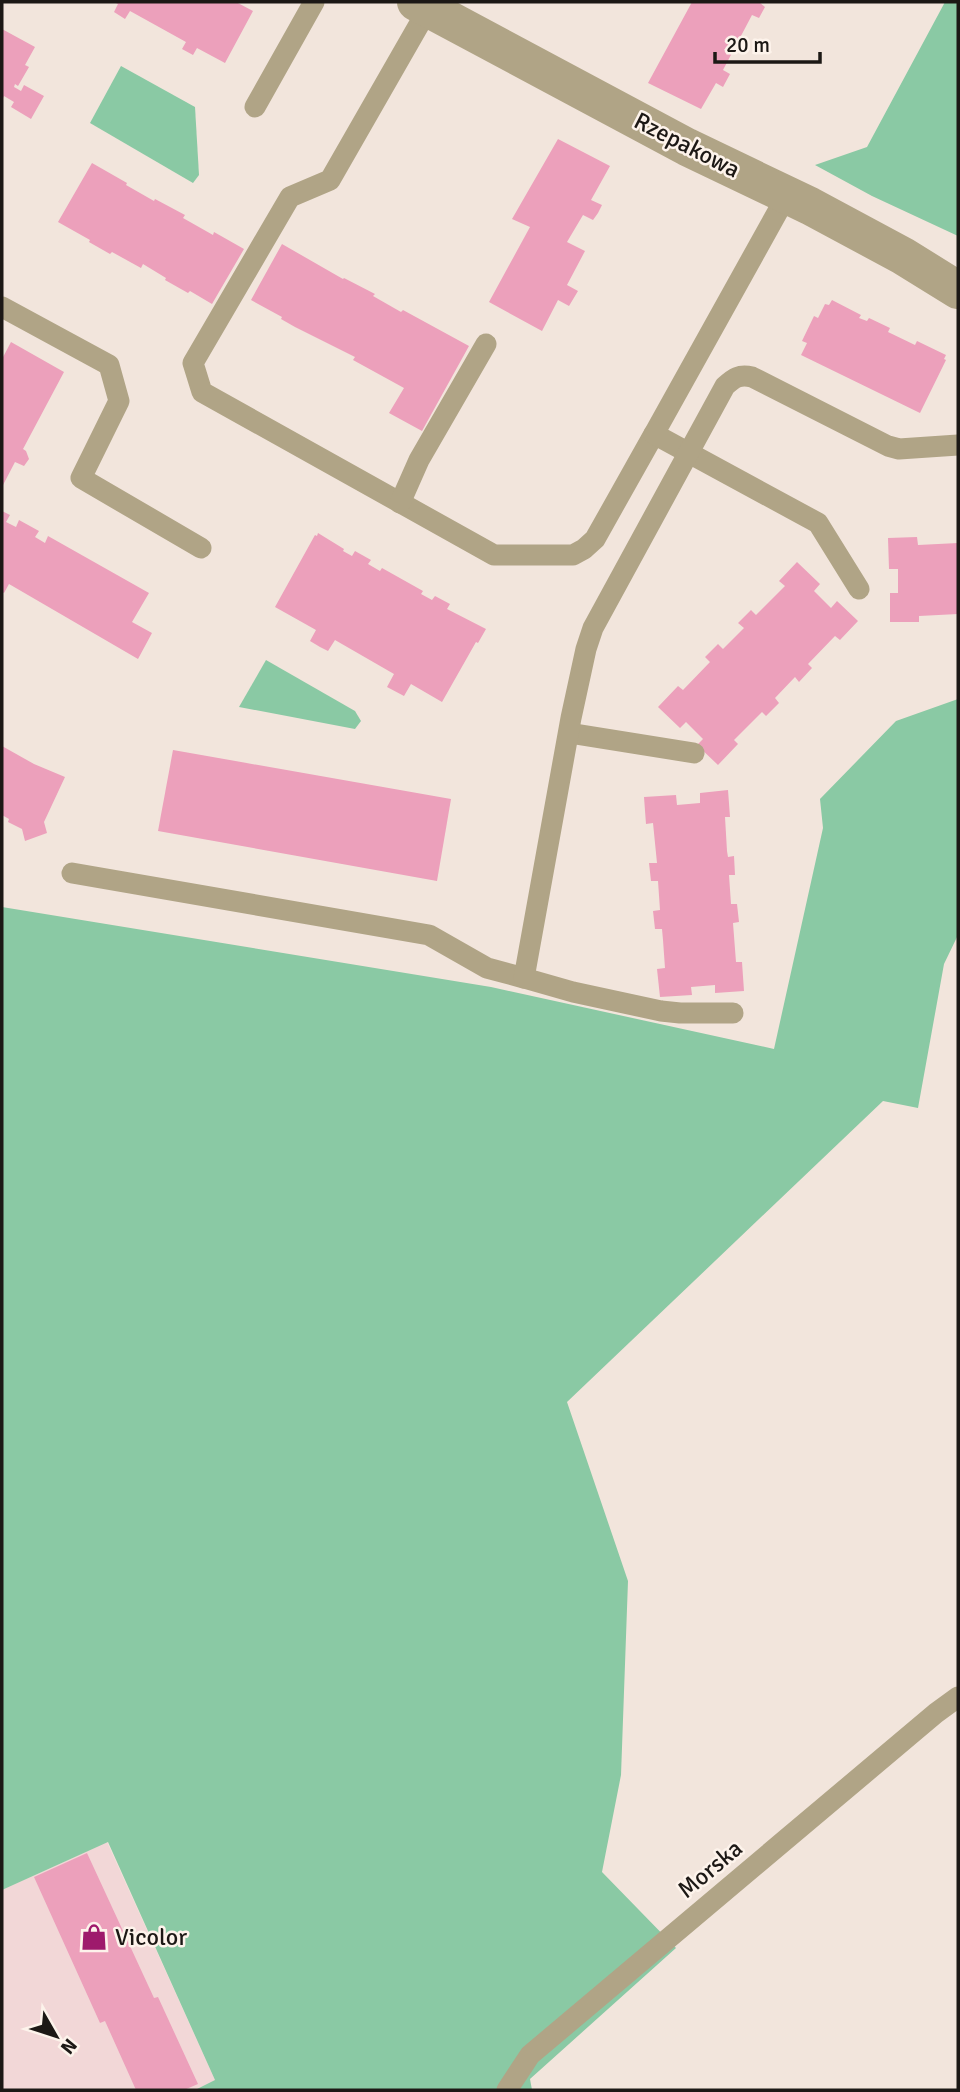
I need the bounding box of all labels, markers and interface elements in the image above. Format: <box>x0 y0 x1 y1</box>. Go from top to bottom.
scale bar <box>715 21 820 65</box>
text: 20 m <box>726 32 770 58</box>
street label: Rzepakowa <box>629 106 745 184</box>
street label: Morska <box>671 1833 749 1905</box>
shop icon: Vicolor <box>79 1922 109 1952</box>
place label: Vicolor <box>115 1922 187 1952</box>
north arrow <box>21 2001 91 2071</box>
text: N <box>55 2033 82 2059</box>

